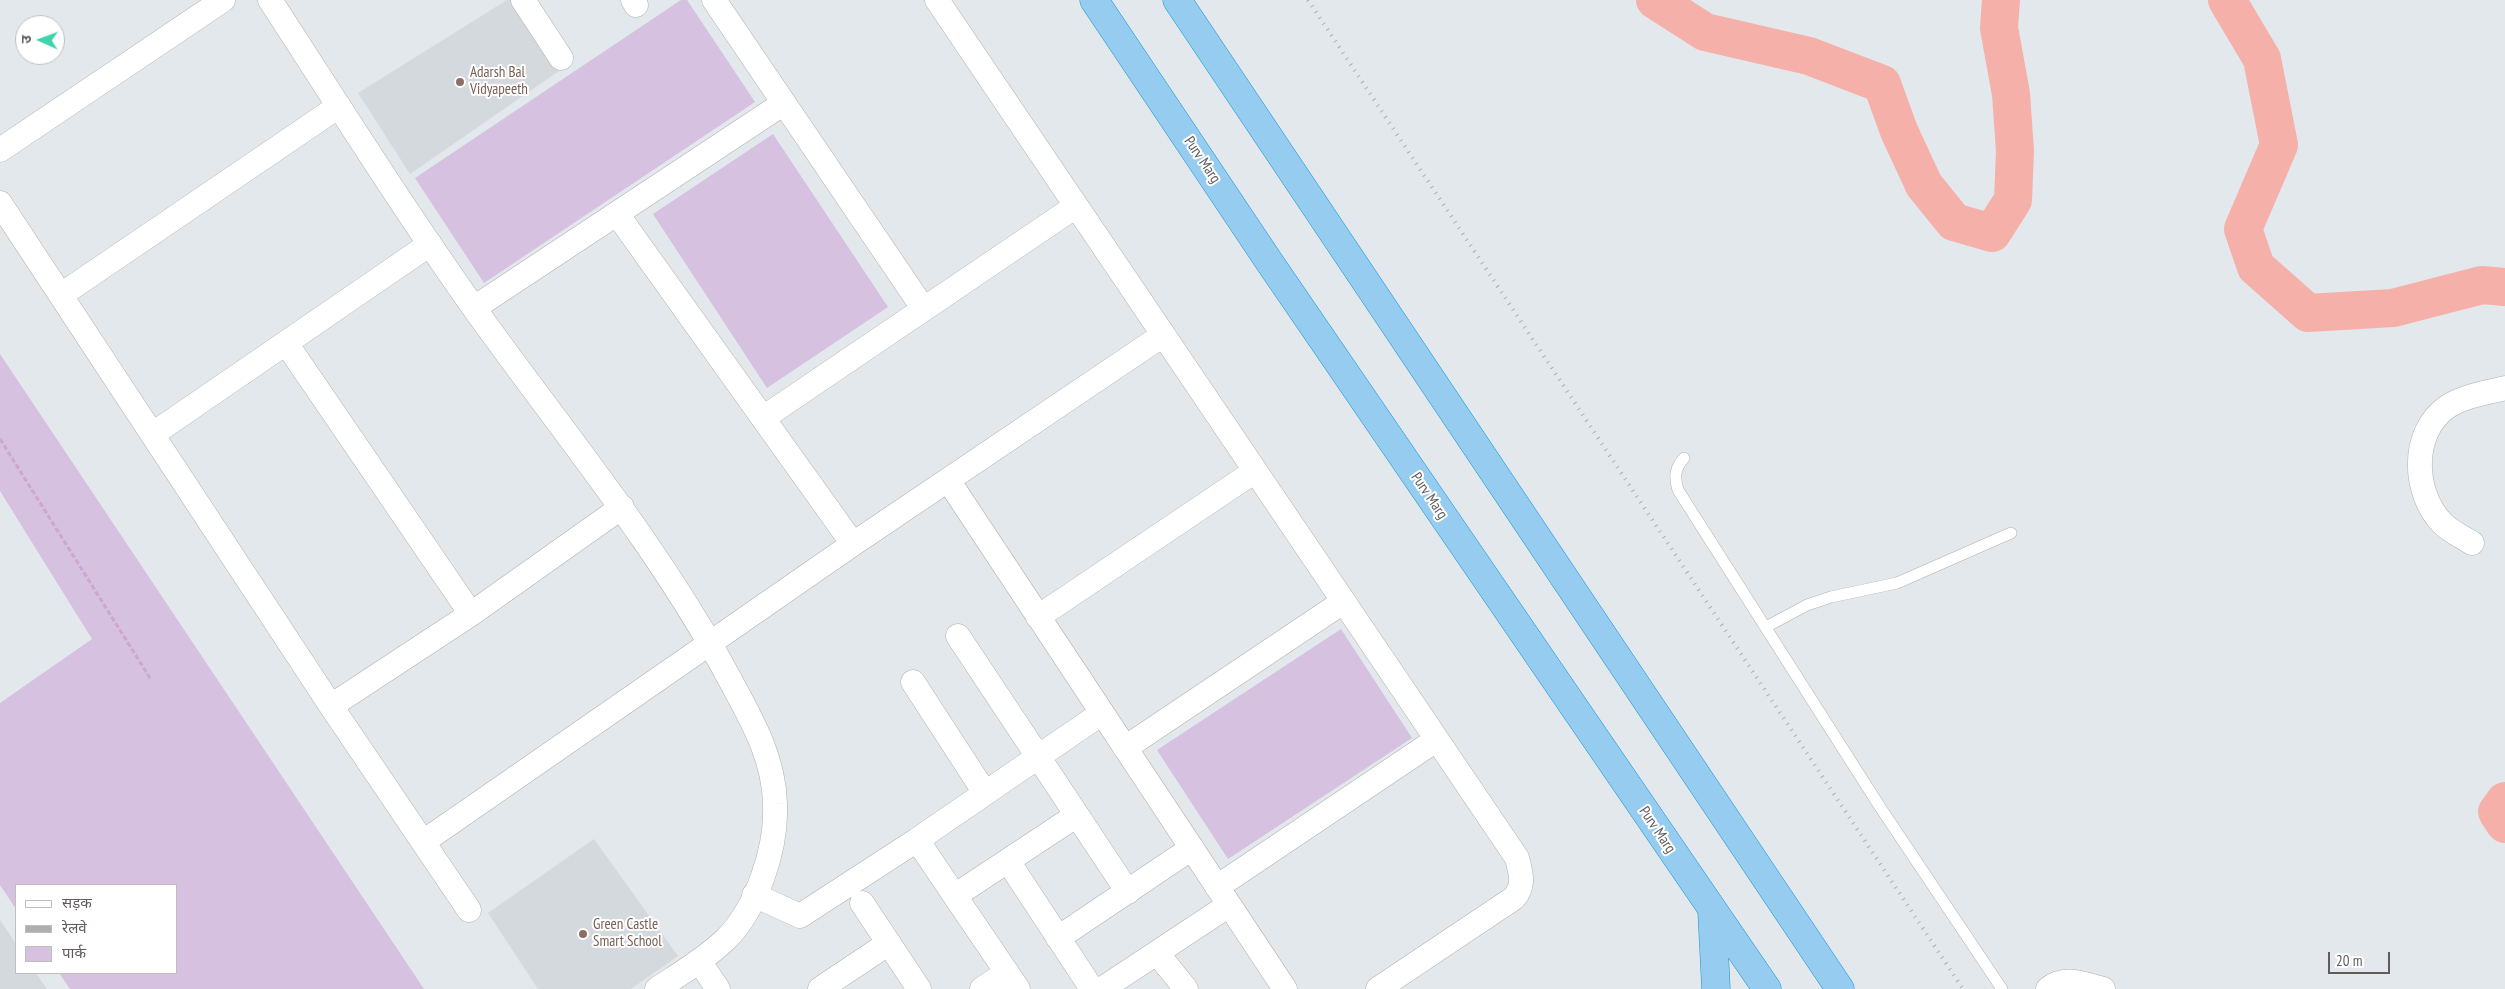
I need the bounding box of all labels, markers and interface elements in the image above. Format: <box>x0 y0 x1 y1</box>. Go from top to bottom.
north arrow <box>15 15 65 65</box>
text: उ <box>17 35 35 44</box>
place label: Adarsh Bal Vidyapeeth <box>470 64 528 99</box>
marker: Adarsh Bal Vidyapeeth <box>454 76 466 88</box>
street label: Purv Marg <box>1180 133 1224 187</box>
street label: Purv Marg <box>1407 469 1451 523</box>
street label: Purv Marg <box>1635 803 1679 857</box>
legend <box>15 884 178 974</box>
text: सड़क <box>62 893 92 912</box>
place label: Green Castle Smart School <box>593 916 662 951</box>
text: रेलवे <box>62 918 87 937</box>
marker: Green Castle Smart School <box>577 928 589 940</box>
scale bar <box>2330 942 2392 974</box>
text: पार्क <box>62 943 86 962</box>
text: 20 m <box>2336 951 2362 970</box>

